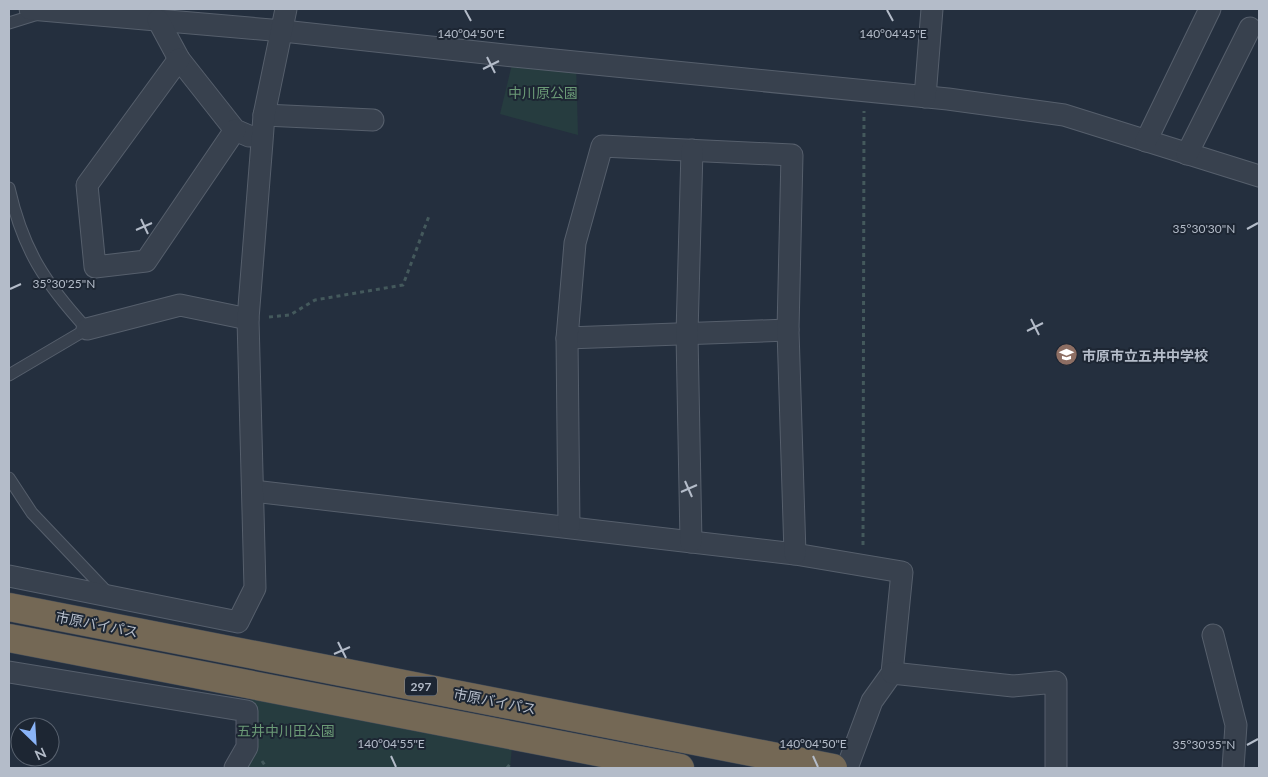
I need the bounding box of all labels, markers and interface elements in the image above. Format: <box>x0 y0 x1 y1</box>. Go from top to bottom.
text: 140°04'50"E <box>437 26 505 41</box>
text: 140°04'45"E <box>859 26 927 41</box>
park label: 中川原公園 <box>508 84 578 101</box>
text: 35°30'30"N <box>1173 221 1235 236</box>
text: 35°30'25"N <box>33 276 95 291</box>
school or university icon: 市原市立五井中学校 <box>1054 343 1078 367</box>
place label: 市原市立五井中学校 <box>1082 347 1208 364</box>
street label: 市原バイパス <box>54 608 140 640</box>
road number: 297 <box>405 676 437 696</box>
street label: 市原バイパス <box>452 685 538 717</box>
north arrow <box>10 717 60 767</box>
park label: 五井中川田公園 <box>237 722 335 739</box>
text: 140°04'55"E <box>357 736 425 751</box>
text: 140°04'50"E <box>779 736 847 751</box>
text: 35°30'35"N <box>1173 737 1235 752</box>
text: N <box>32 744 49 764</box>

